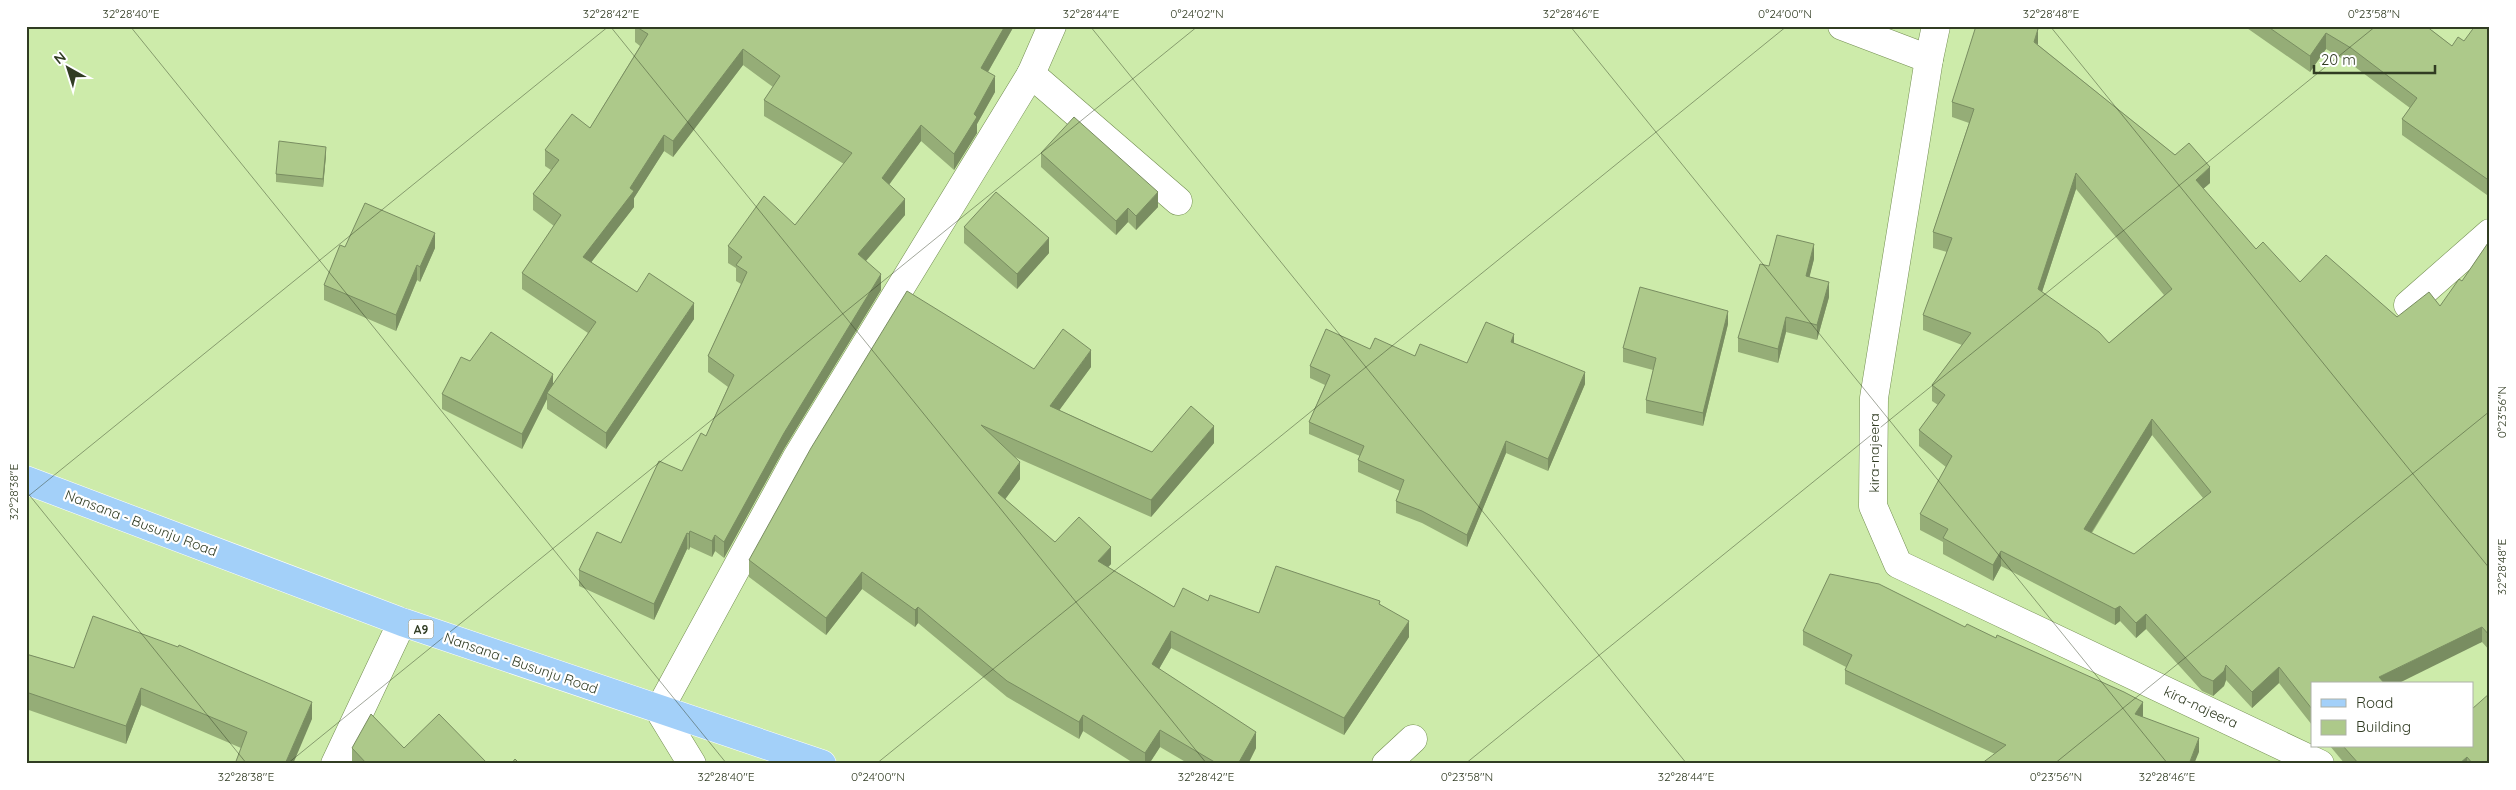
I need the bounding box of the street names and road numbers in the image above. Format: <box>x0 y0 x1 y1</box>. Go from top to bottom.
street label: kira-najeera <box>1865 413 1883 493</box>
street label: Nansana - Busunju Road <box>62 486 220 560</box>
road number: A9 <box>408 620 434 638</box>
street label: Nansana - Busunju Road <box>442 628 600 698</box>
street label: kira-najeera <box>2161 682 2241 732</box>

